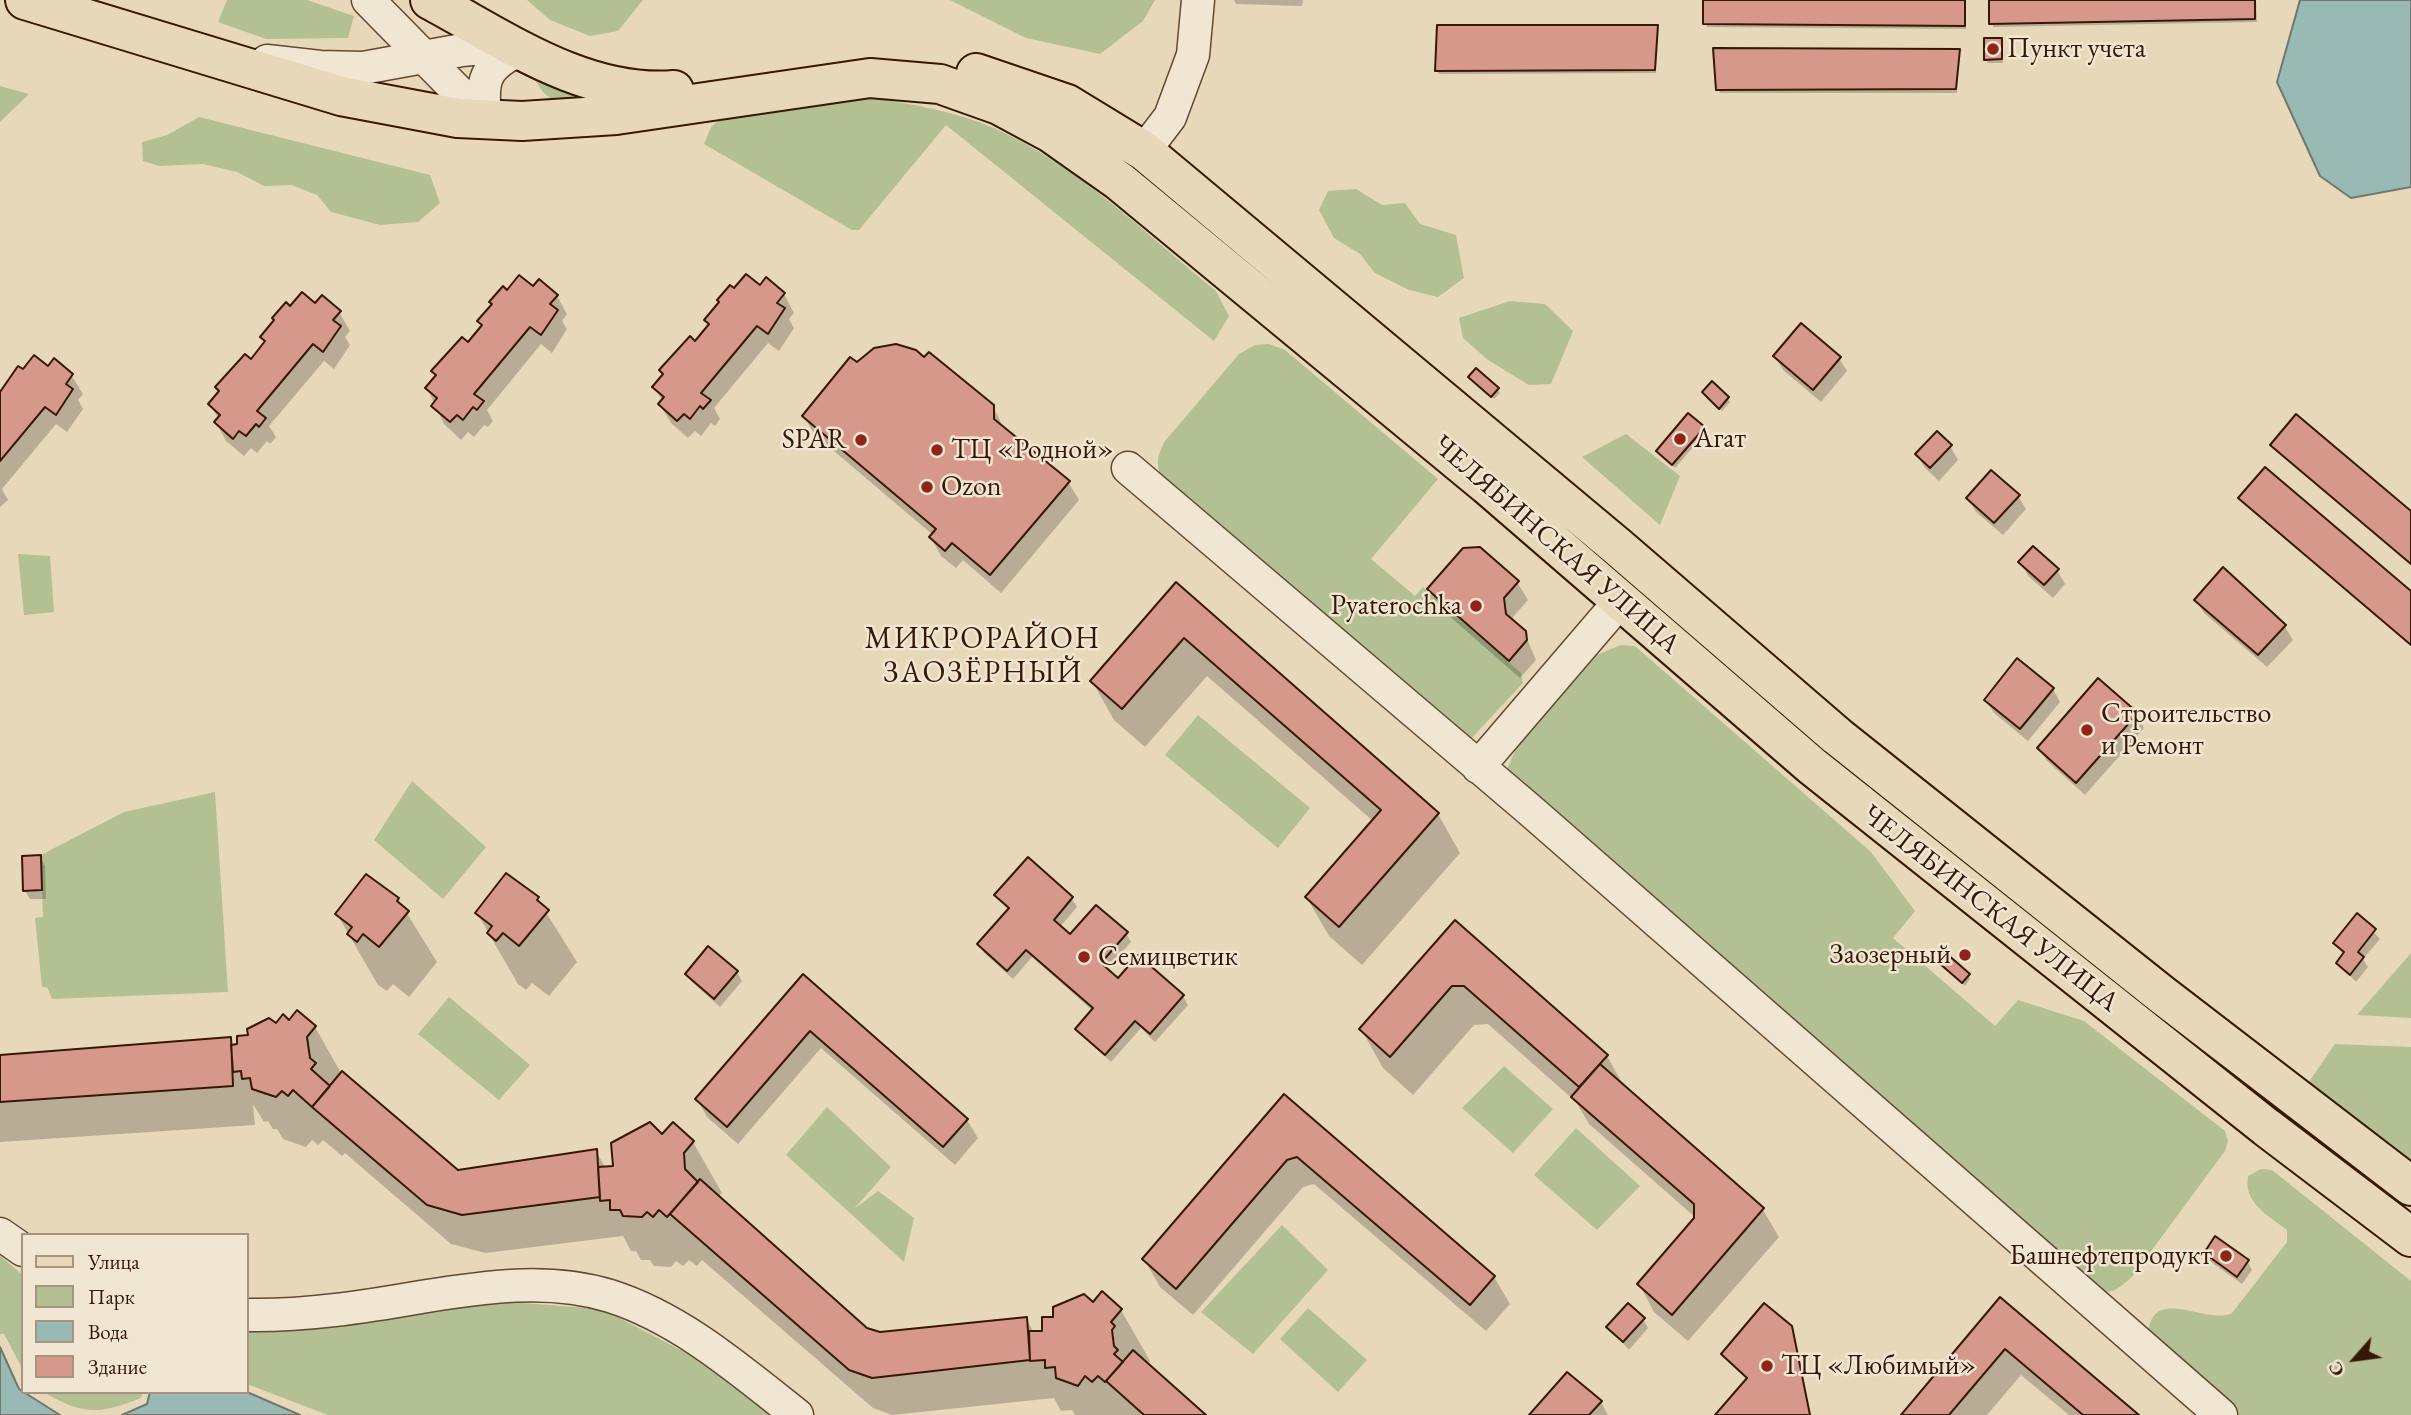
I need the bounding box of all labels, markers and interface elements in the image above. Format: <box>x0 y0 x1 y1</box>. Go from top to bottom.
place label: Пункт учета <box>2007 32 2146 66</box>
marker: Пункт учета <box>1985 41 2001 57</box>
place label: Агат <box>1694 422 1746 456</box>
place label: SPAR <box>782 423 847 457</box>
street label: ЧЕЛЯБИНСКАЯ УЛИЦА <box>1425 428 1687 662</box>
marker: Агат <box>1672 431 1688 447</box>
marker: SPAR <box>853 432 869 448</box>
place label: ТЦ «Родной» <box>951 433 1114 467</box>
marker: ТЦ «Родной» <box>929 442 945 458</box>
place label: Ozon <box>941 470 1002 504</box>
marker: Ozon <box>919 479 935 495</box>
place label: Pyaterochka <box>1330 589 1462 623</box>
marker: Pyaterochka <box>1468 598 1484 614</box>
district label: МИКРОРАЙОН ЗАОЗЁРНЫЙ <box>866 622 1100 692</box>
place label: Строительство и Ремонт <box>2101 697 2271 763</box>
marker: Строительство и Ремонт <box>2079 722 2095 738</box>
street label: ЧЕЛЯБИНСКАЯ УЛИЦА <box>1855 798 2125 1020</box>
place label: Заозерный <box>1829 938 1951 972</box>
place label: Семицветик <box>1098 940 1238 974</box>
marker: Заозерный <box>1957 947 1973 963</box>
marker: Семицветик <box>1076 949 1092 965</box>
legend <box>21 1233 248 1394</box>
place label: Башнефтепродукт <box>2009 1239 2212 1273</box>
text: Улица <box>88 1248 140 1275</box>
marker: Башнефтепродукт <box>2218 1248 2234 1264</box>
text: Парк <box>88 1283 135 1310</box>
text: Вода <box>88 1318 128 1345</box>
north arrow <box>2320 1324 2390 1394</box>
place label: ТЦ «Любимый» <box>1781 1349 1976 1383</box>
text: Здание <box>88 1353 147 1380</box>
text: С <box>2322 1357 2350 1381</box>
marker: ТЦ «Любимый» <box>1759 1358 1775 1374</box>

